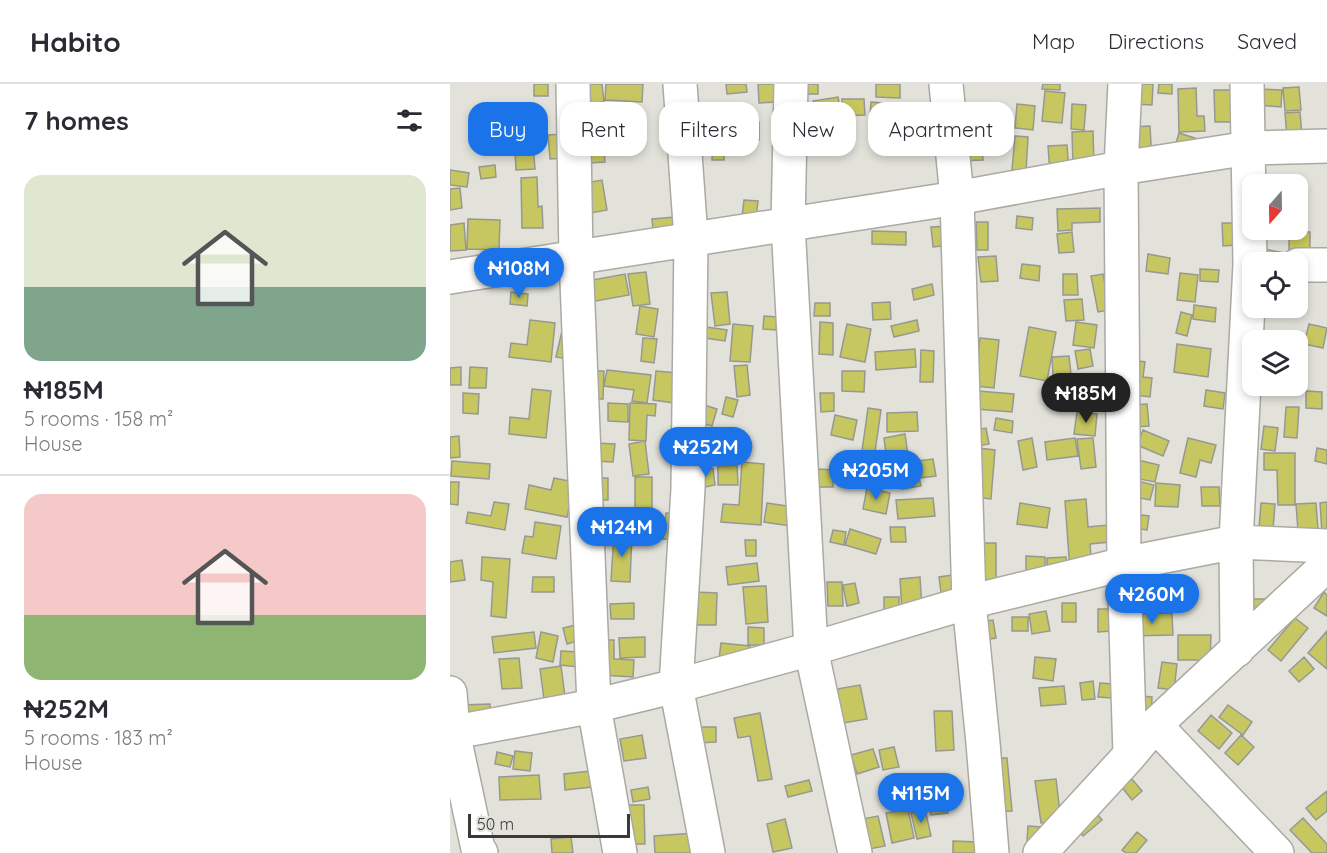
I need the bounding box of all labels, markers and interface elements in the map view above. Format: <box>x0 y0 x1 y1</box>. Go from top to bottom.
text: Habito <box>30 24 121 59</box>
text: Map <box>1032 28 1075 54</box>
text: Directions <box>1108 28 1204 54</box>
text: Saved <box>1237 28 1297 54</box>
chip: Buy <box>468 102 548 156</box>
chip: Rent <box>560 102 647 156</box>
chip: Filters <box>659 102 759 156</box>
chip: New <box>771 102 856 156</box>
chip: Apartment <box>868 102 1014 156</box>
text: 7 homes <box>24 104 129 137</box>
icon: filters <box>393 104 426 137</box>
north arrow <box>1242 174 1308 240</box>
map controls <box>1242 174 1308 396</box>
icon: home <box>171 214 279 322</box>
pin: ₦108M <box>477 248 561 299</box>
button: locate <box>1242 252 1308 318</box>
text: ₦108M <box>488 255 550 280</box>
button: layers <box>1242 330 1308 396</box>
text: ₦185M <box>24 373 104 406</box>
pin: ₦185M <box>1044 373 1128 424</box>
text: ₦185M <box>1055 380 1117 405</box>
text: 5 rooms · 158 m² <box>24 406 173 431</box>
pin: ₦252M <box>664 427 748 478</box>
text: House <box>24 431 83 456</box>
text: ₦252M <box>673 434 739 459</box>
pin: ₦205M <box>834 450 918 501</box>
text: ₦205M <box>843 457 909 482</box>
pin: ₦124M <box>580 507 664 558</box>
text: ₦124M <box>591 514 653 539</box>
icon: home <box>171 533 279 641</box>
pin: ₦260M <box>1110 574 1194 625</box>
text: ₦260M <box>1119 581 1185 606</box>
text: ₦252M <box>24 692 109 725</box>
text: 5 rooms · 183 m² <box>24 725 173 750</box>
text: House <box>24 750 83 775</box>
pin: ₦115M <box>879 773 963 824</box>
text: ₦115M <box>892 780 950 805</box>
scale bar <box>468 811 630 838</box>
text: 50 m <box>477 814 514 834</box>

